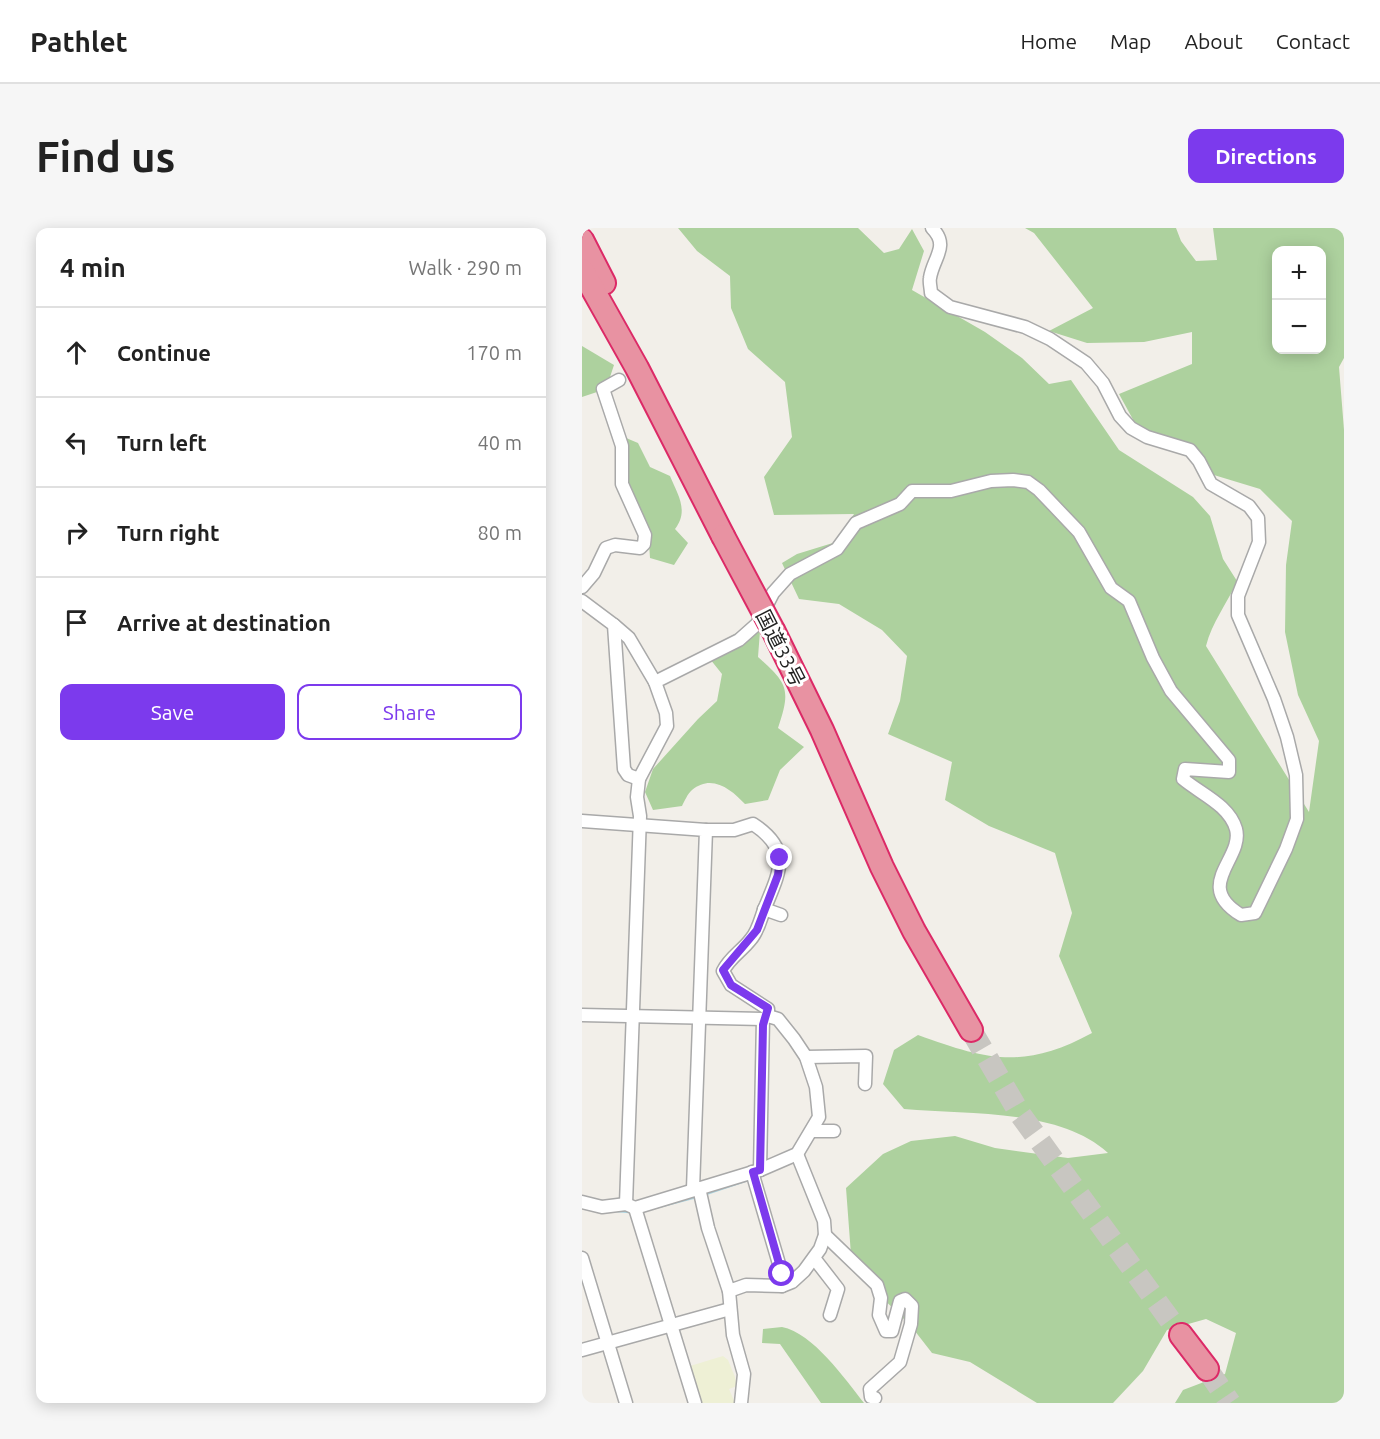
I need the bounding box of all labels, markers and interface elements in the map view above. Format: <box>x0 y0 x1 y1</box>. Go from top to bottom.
text: Pathlet <box>30 26 128 57</box>
text: Home <box>1020 29 1077 53</box>
text: Map <box>1110 29 1151 53</box>
text: About <box>1184 29 1243 53</box>
text: Contact <box>1276 29 1350 53</box>
button: Directions <box>1188 129 1344 183</box>
text: Find us <box>36 133 175 180</box>
map controls <box>1272 246 1326 354</box>
button: + <box>1272 246 1326 300</box>
text: 4 min <box>60 253 126 282</box>
text: Walk · 290 m <box>409 256 522 279</box>
button: − <box>1272 300 1326 354</box>
icon: ahead <box>60 336 93 369</box>
text: Continue <box>117 340 211 365</box>
text: 170 m <box>466 341 522 364</box>
icon: left <box>60 426 93 459</box>
text: Turn left <box>117 430 207 455</box>
text: 40 m <box>478 431 522 454</box>
icon: right <box>60 516 93 549</box>
text: Turn right <box>117 520 219 545</box>
text: 80 m <box>478 521 522 544</box>
icon: arrive <box>60 606 93 639</box>
street label: 国道33号 <box>752 606 810 690</box>
text: Arrive at destination <box>117 610 331 635</box>
button: Save <box>60 684 285 740</box>
button: Share <box>297 684 522 740</box>
route end <box>766 844 792 870</box>
route start <box>768 1260 794 1286</box>

